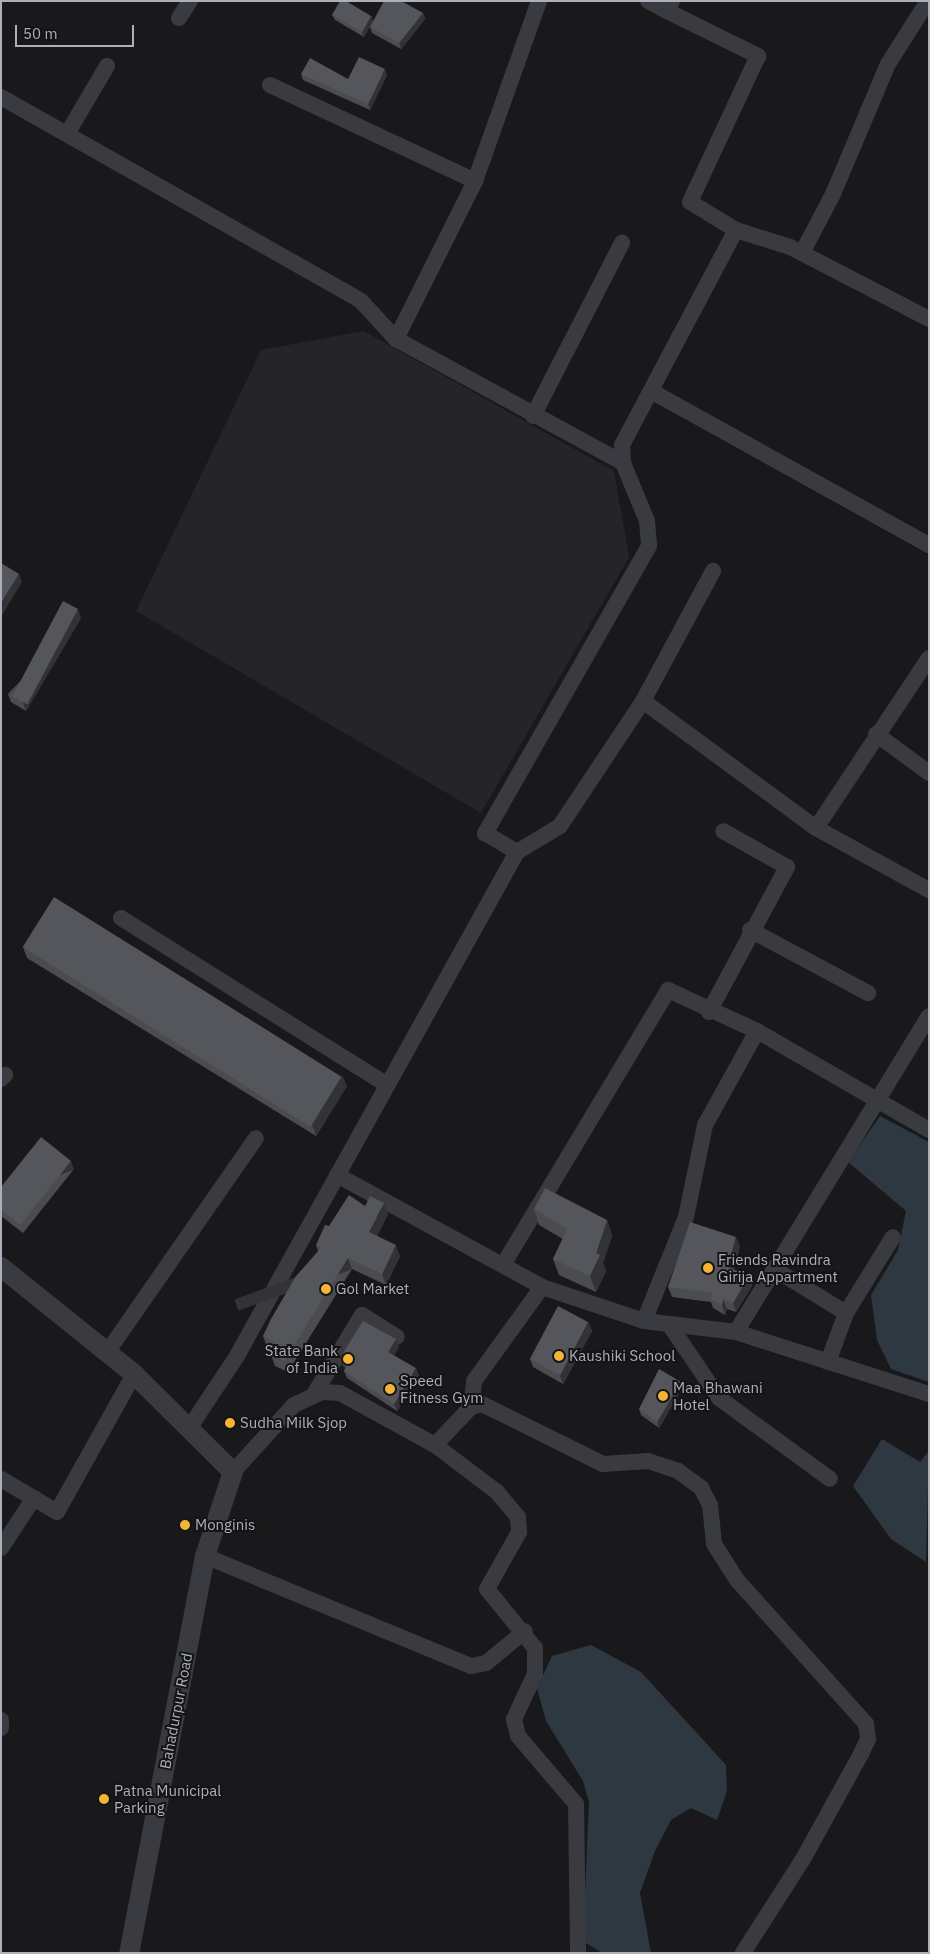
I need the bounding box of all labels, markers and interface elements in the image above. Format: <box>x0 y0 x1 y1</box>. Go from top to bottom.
scale bar <box>18 15 136 47</box>
text: 50 m <box>23 24 58 43</box>
place label: Friends Ravindra Girija Appartment <box>718 1250 838 1285</box>
marker: Friends Ravindra Girija Appartment <box>702 1262 714 1274</box>
place label: Gol Market <box>336 1280 409 1298</box>
marker: Gol Market <box>320 1283 332 1295</box>
place label: State Bank of India <box>265 1341 338 1376</box>
place label: Kaushiki School <box>569 1347 675 1365</box>
marker: Kaushiki School <box>553 1350 565 1362</box>
marker: State Bank of India <box>342 1353 354 1365</box>
place label: Speed Fitness Gym <box>400 1371 483 1406</box>
place label: Maa Bhawani Hotel <box>673 1378 763 1413</box>
marker: Speed Fitness Gym <box>384 1383 396 1395</box>
marker: Maa Bhawani Hotel <box>657 1390 669 1402</box>
place label: Sudha Milk Sjop <box>240 1414 347 1432</box>
marker: Sudha Milk Sjop <box>224 1417 236 1429</box>
place label: Monginis <box>195 1516 255 1534</box>
marker: Monginis <box>179 1519 191 1531</box>
street label: Bahadurpur Road <box>156 1651 196 1771</box>
place label: Patna Municipal Parking <box>114 1781 221 1816</box>
marker: Patna Municipal Parking <box>98 1793 110 1805</box>

